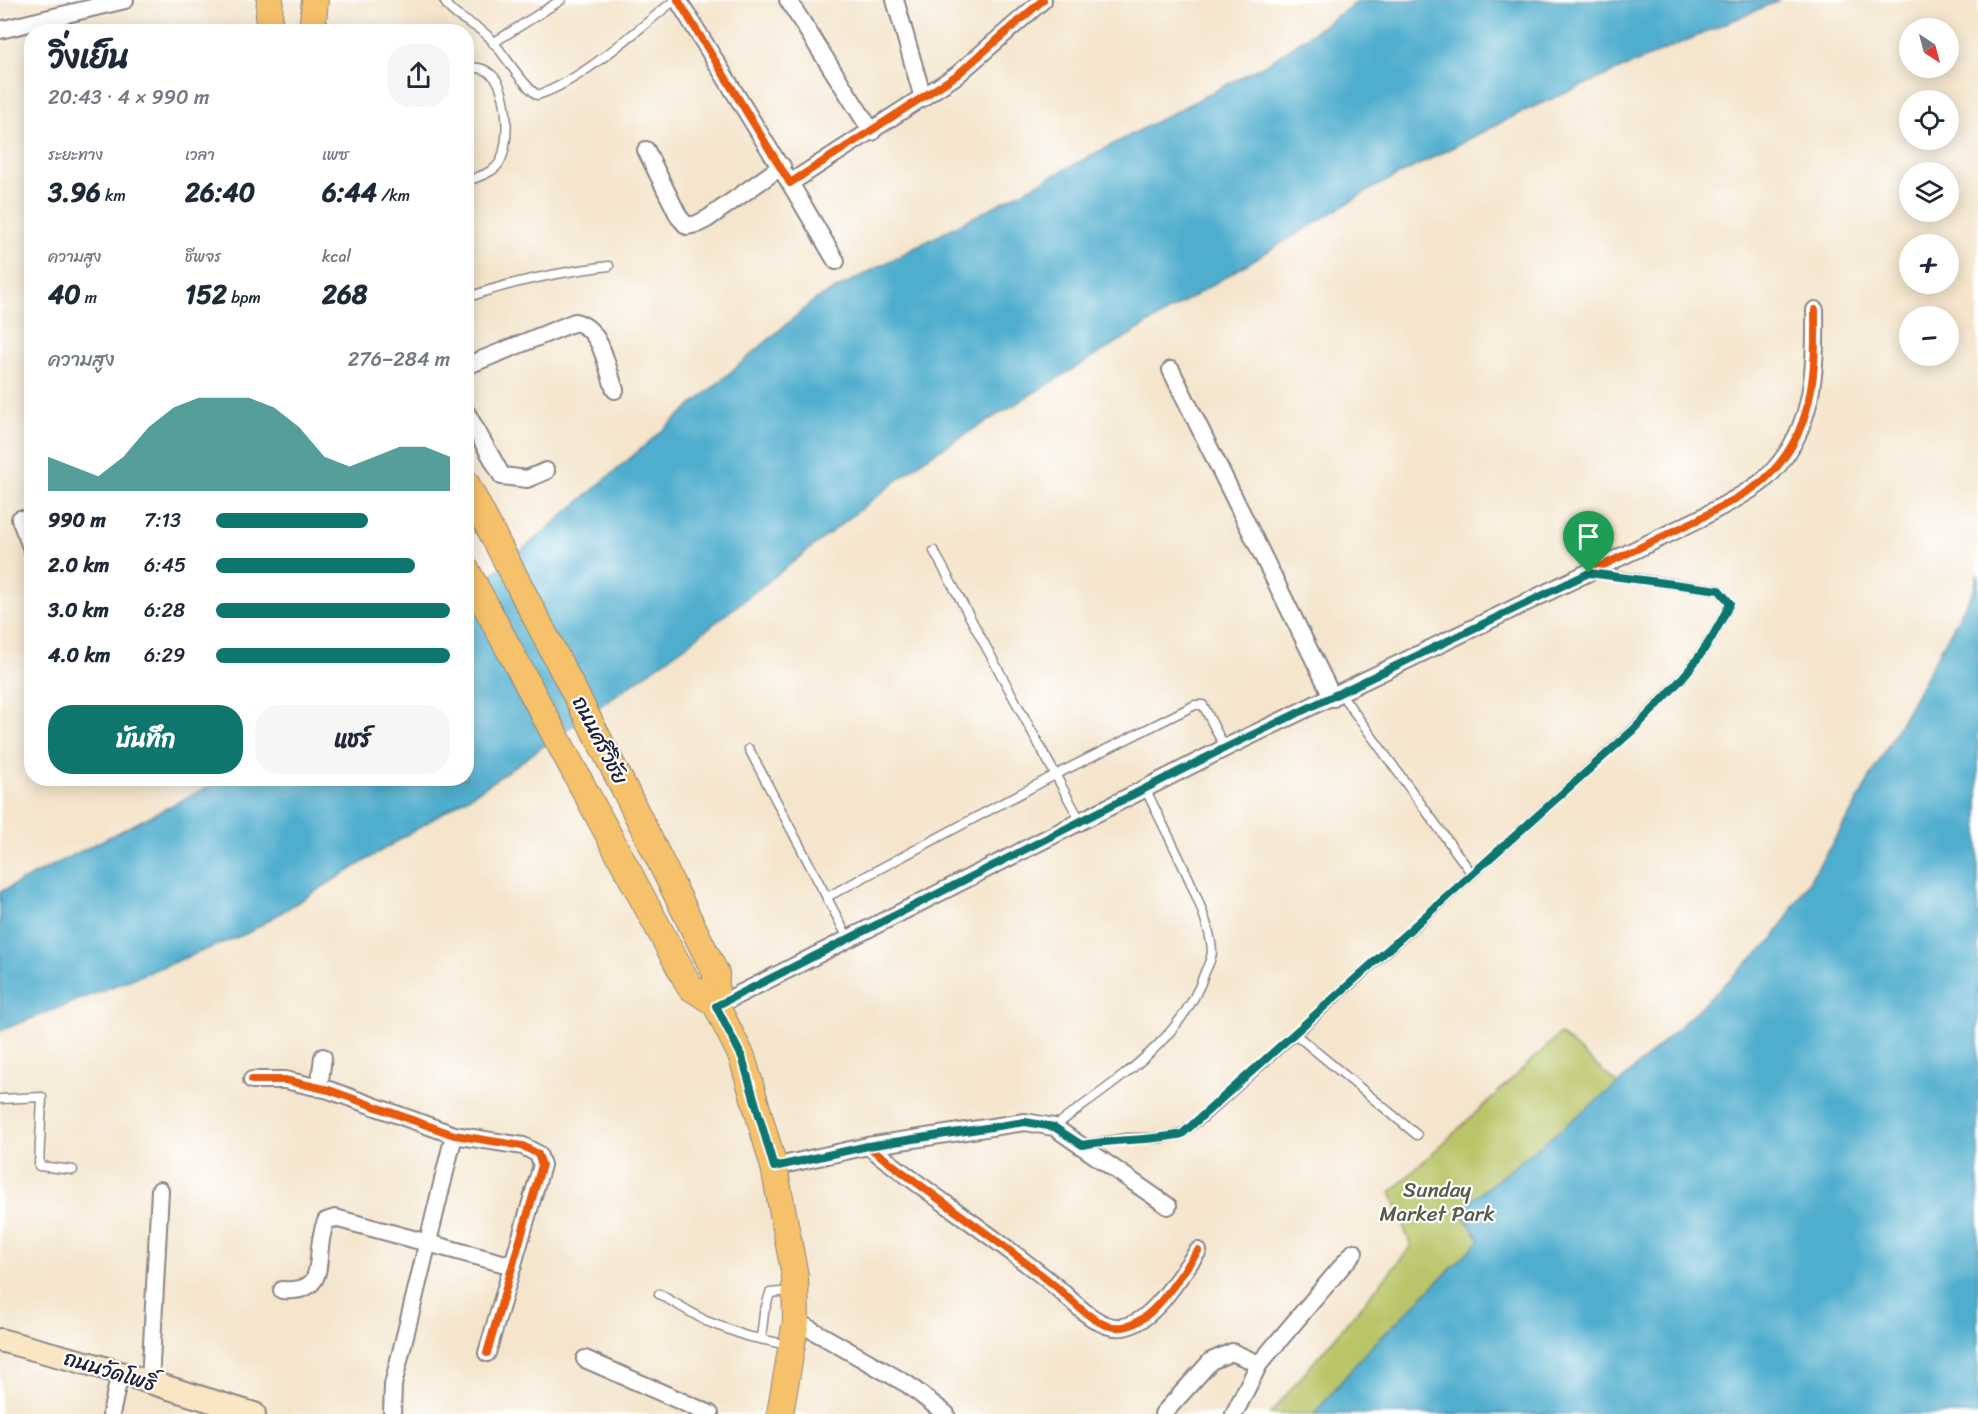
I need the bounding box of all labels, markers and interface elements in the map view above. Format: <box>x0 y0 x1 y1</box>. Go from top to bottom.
north arrow <box>1899 18 1959 78</box>
map controls <box>1899 18 1959 366</box>
text: วิ่งเย็น <box>48 28 129 86</box>
button: share <box>387 44 450 107</box>
text: 20:43 · 4 × 990 m <box>48 80 209 115</box>
button: locate <box>1899 90 1959 150</box>
text: ระยะทาง <box>48 140 103 169</box>
text: เวลา <box>185 140 215 169</box>
text: เพซ <box>322 140 348 169</box>
button: layers <box>1899 162 1959 222</box>
text: 3.96 <box>48 169 101 215</box>
text: 26:40 <box>185 169 255 215</box>
text: 6:44 <box>322 169 377 215</box>
text: km <box>101 181 126 210</box>
text: /km <box>377 181 410 210</box>
button: + <box>1899 234 1959 294</box>
text: ความสูง <box>48 242 101 271</box>
text: ชีพจร <box>185 242 222 271</box>
text: kcal <box>322 242 351 271</box>
text: 40 <box>48 271 81 317</box>
text: 152 <box>185 271 227 317</box>
text: 268 <box>322 271 367 317</box>
text: m <box>81 283 97 312</box>
text: bpm <box>227 283 261 312</box>
button: − <box>1899 306 1959 366</box>
text: ความสูง <box>48 342 114 377</box>
text: 276–284 m <box>348 342 450 377</box>
text: 990 m <box>48 503 106 538</box>
text: 7:13 <box>144 503 181 538</box>
pin <box>1563 511 1614 573</box>
icon: arrive <box>1572 520 1605 553</box>
text: 2.0 km <box>48 548 109 583</box>
text: 6:45 <box>144 548 186 583</box>
text: 3.0 km <box>48 593 109 628</box>
text: 6:28 <box>144 593 185 628</box>
text: 4.0 km <box>48 638 110 673</box>
text: 6:29 <box>144 638 185 673</box>
street label: ถนนศรีวิชัย <box>561 689 639 791</box>
button: บันทึก <box>48 705 243 774</box>
button: แชร์ <box>255 705 450 774</box>
park label: Sunday Market Park <box>1379 1171 1495 1233</box>
street label: ถนนวัดโพธิ์ <box>59 1339 166 1405</box>

